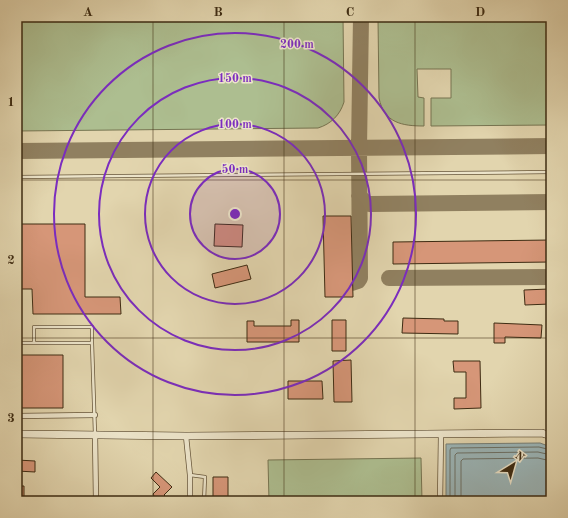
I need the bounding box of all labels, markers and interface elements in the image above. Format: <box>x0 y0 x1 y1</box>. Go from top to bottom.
text: A <box>83 6 93 19</box>
text: B <box>213 6 223 19</box>
text: C <box>346 6 354 19</box>
text: D <box>475 6 485 19</box>
text: 200 m <box>280 39 314 51</box>
text: 150 m <box>218 72 252 85</box>
text: 1 <box>7 96 15 109</box>
text: 100 m <box>218 119 252 131</box>
text: 50 m <box>222 163 249 176</box>
centre of rings <box>228 207 242 221</box>
text: 2 <box>7 254 15 267</box>
text: 3 <box>7 412 15 425</box>
north arrow <box>494 444 534 484</box>
text: N <box>512 450 526 464</box>

